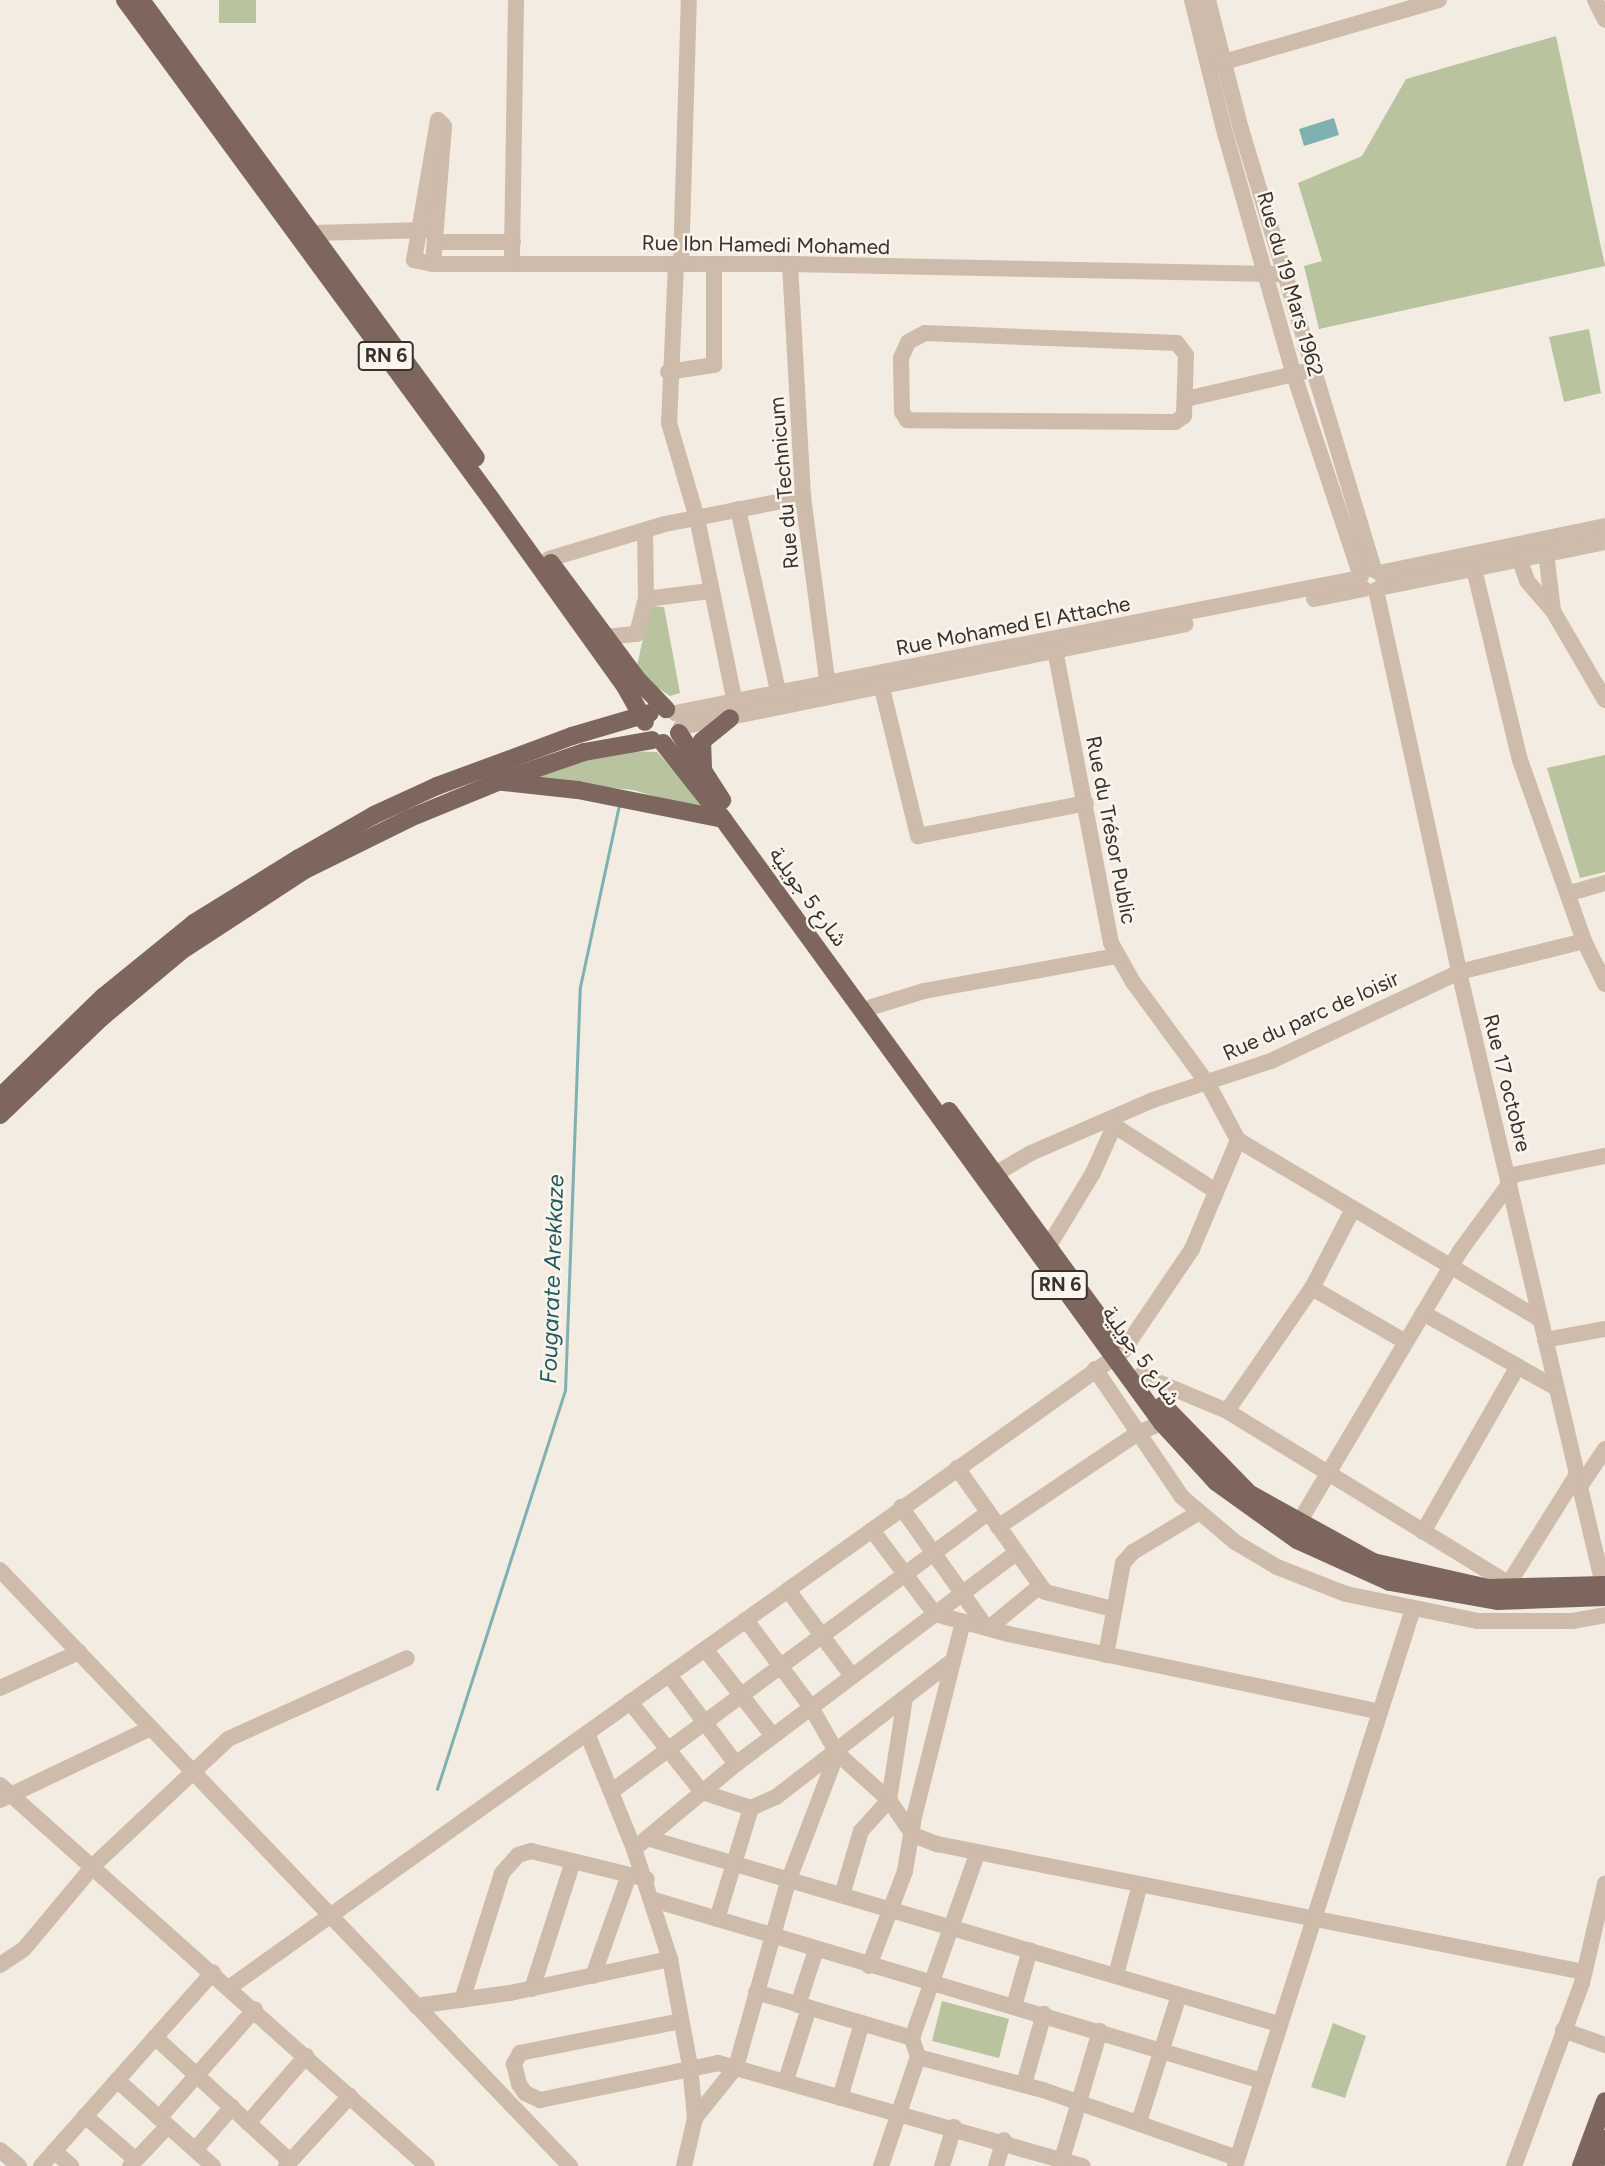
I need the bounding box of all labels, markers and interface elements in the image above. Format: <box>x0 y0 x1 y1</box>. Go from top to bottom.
street label: Rue du 19 Mars 1962 <box>1252 189 1328 379</box>
street label: Rue Ibn Hamedi Mohamed <box>641 230 891 260</box>
road number: RN 6 <box>356 340 416 372</box>
street label: Rue du Technicum <box>764 396 804 570</box>
street label: Rue Mohamed El Attache <box>894 591 1132 661</box>
street label: Rue du Trésor Public <box>1080 734 1142 926</box>
street label: شارع 5 جويلية <box>764 843 852 951</box>
street label: Rue du parc de loisir <box>1219 966 1403 1066</box>
street label: Rue 17 octobre <box>1478 1011 1536 1155</box>
water label: Fougarate Arekkaze <box>535 1174 569 1384</box>
road number: RN 6 <box>1030 1270 1090 1301</box>
street label: شارع 5 جويلية <box>1097 1302 1185 1410</box>

